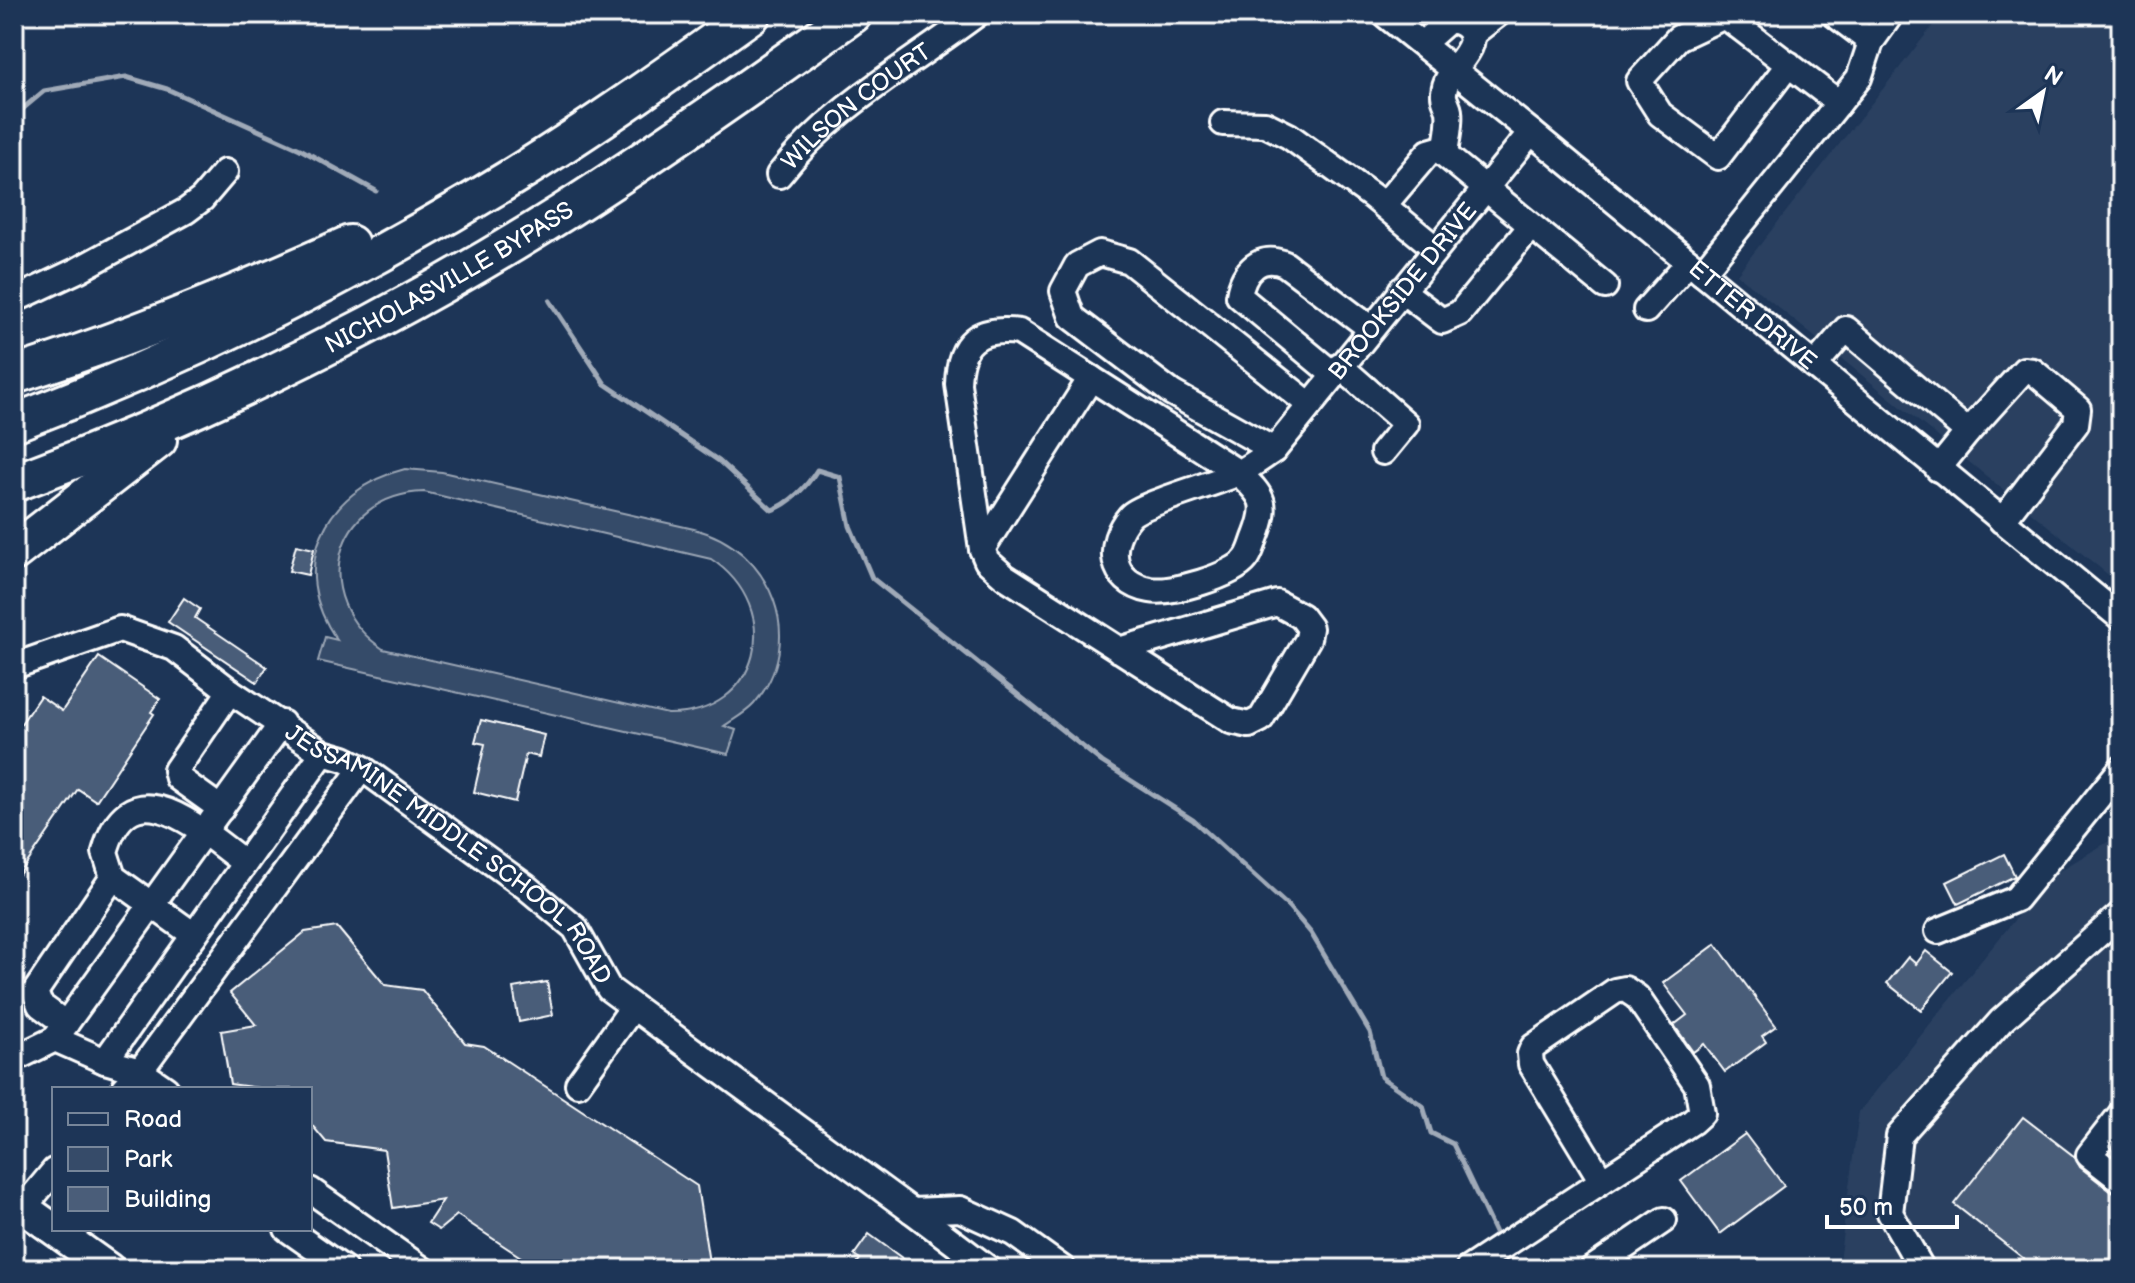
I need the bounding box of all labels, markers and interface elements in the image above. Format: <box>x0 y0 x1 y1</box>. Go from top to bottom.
street label: WILSON COURT <box>776 37 937 176</box>
north arrow <box>2003 52 2083 132</box>
text: N <box>2039 61 2067 92</box>
street label: NICHOLASVILLE BYPASS <box>320 195 579 360</box>
street label: BROOKSIDE DRIVE <box>1322 197 1483 386</box>
street label: ETTER DRIVE <box>1683 254 1822 376</box>
street label: JESSAMINE MIDDLE SCHOOL ROAD <box>280 718 617 989</box>
legend <box>52 1087 312 1231</box>
text: Road <box>124 1105 182 1134</box>
text: Park <box>124 1145 172 1174</box>
scale bar <box>1827 1179 1957 1229</box>
text: Building <box>124 1185 211 1214</box>
text: 50 m <box>1839 1193 1893 1222</box>

